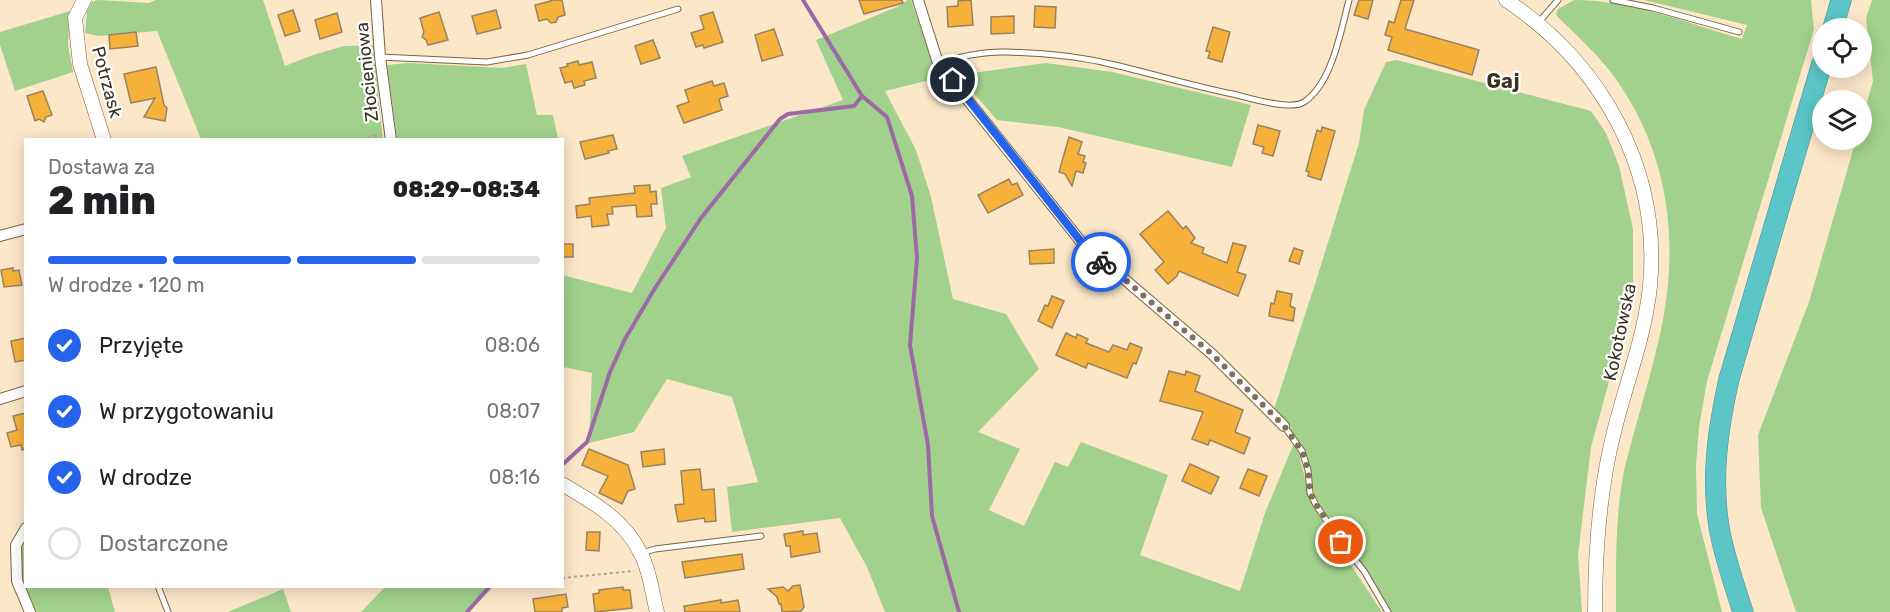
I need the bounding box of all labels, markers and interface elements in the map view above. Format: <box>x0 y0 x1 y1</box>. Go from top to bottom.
map controls <box>1812 18 1872 150</box>
button: locate <box>1812 18 1872 78</box>
street label: Złocieniowa <box>351 21 383 123</box>
street label: Potrzask <box>87 44 127 121</box>
pin <box>927 54 978 105</box>
icon: home <box>936 63 969 96</box>
district label: Gaj <box>1487 69 1519 93</box>
button: layers <box>1812 90 1872 150</box>
text: Dostawa za <box>48 155 155 179</box>
text: 08:29–08:34 <box>393 176 540 203</box>
text: 2 min <box>48 178 156 224</box>
courier <box>1071 232 1131 292</box>
icon: bike <box>1085 246 1118 279</box>
text: W drodze · 120 m <box>48 273 205 297</box>
street label: Kokotowska <box>1599 281 1641 383</box>
icon: check <box>48 329 81 362</box>
text: Przyjęte <box>99 332 184 359</box>
text: 08:06 <box>485 333 540 357</box>
icon: check <box>48 395 81 428</box>
text: W przygotowaniu <box>99 398 274 425</box>
text: 08:07 <box>487 399 540 423</box>
icon: check <box>48 461 81 494</box>
text: W drodze <box>99 464 192 491</box>
text: 08:16 <box>489 465 540 489</box>
pin <box>1315 516 1366 567</box>
icon: bag <box>1324 525 1357 558</box>
text: Dostarczone <box>99 530 228 557</box>

